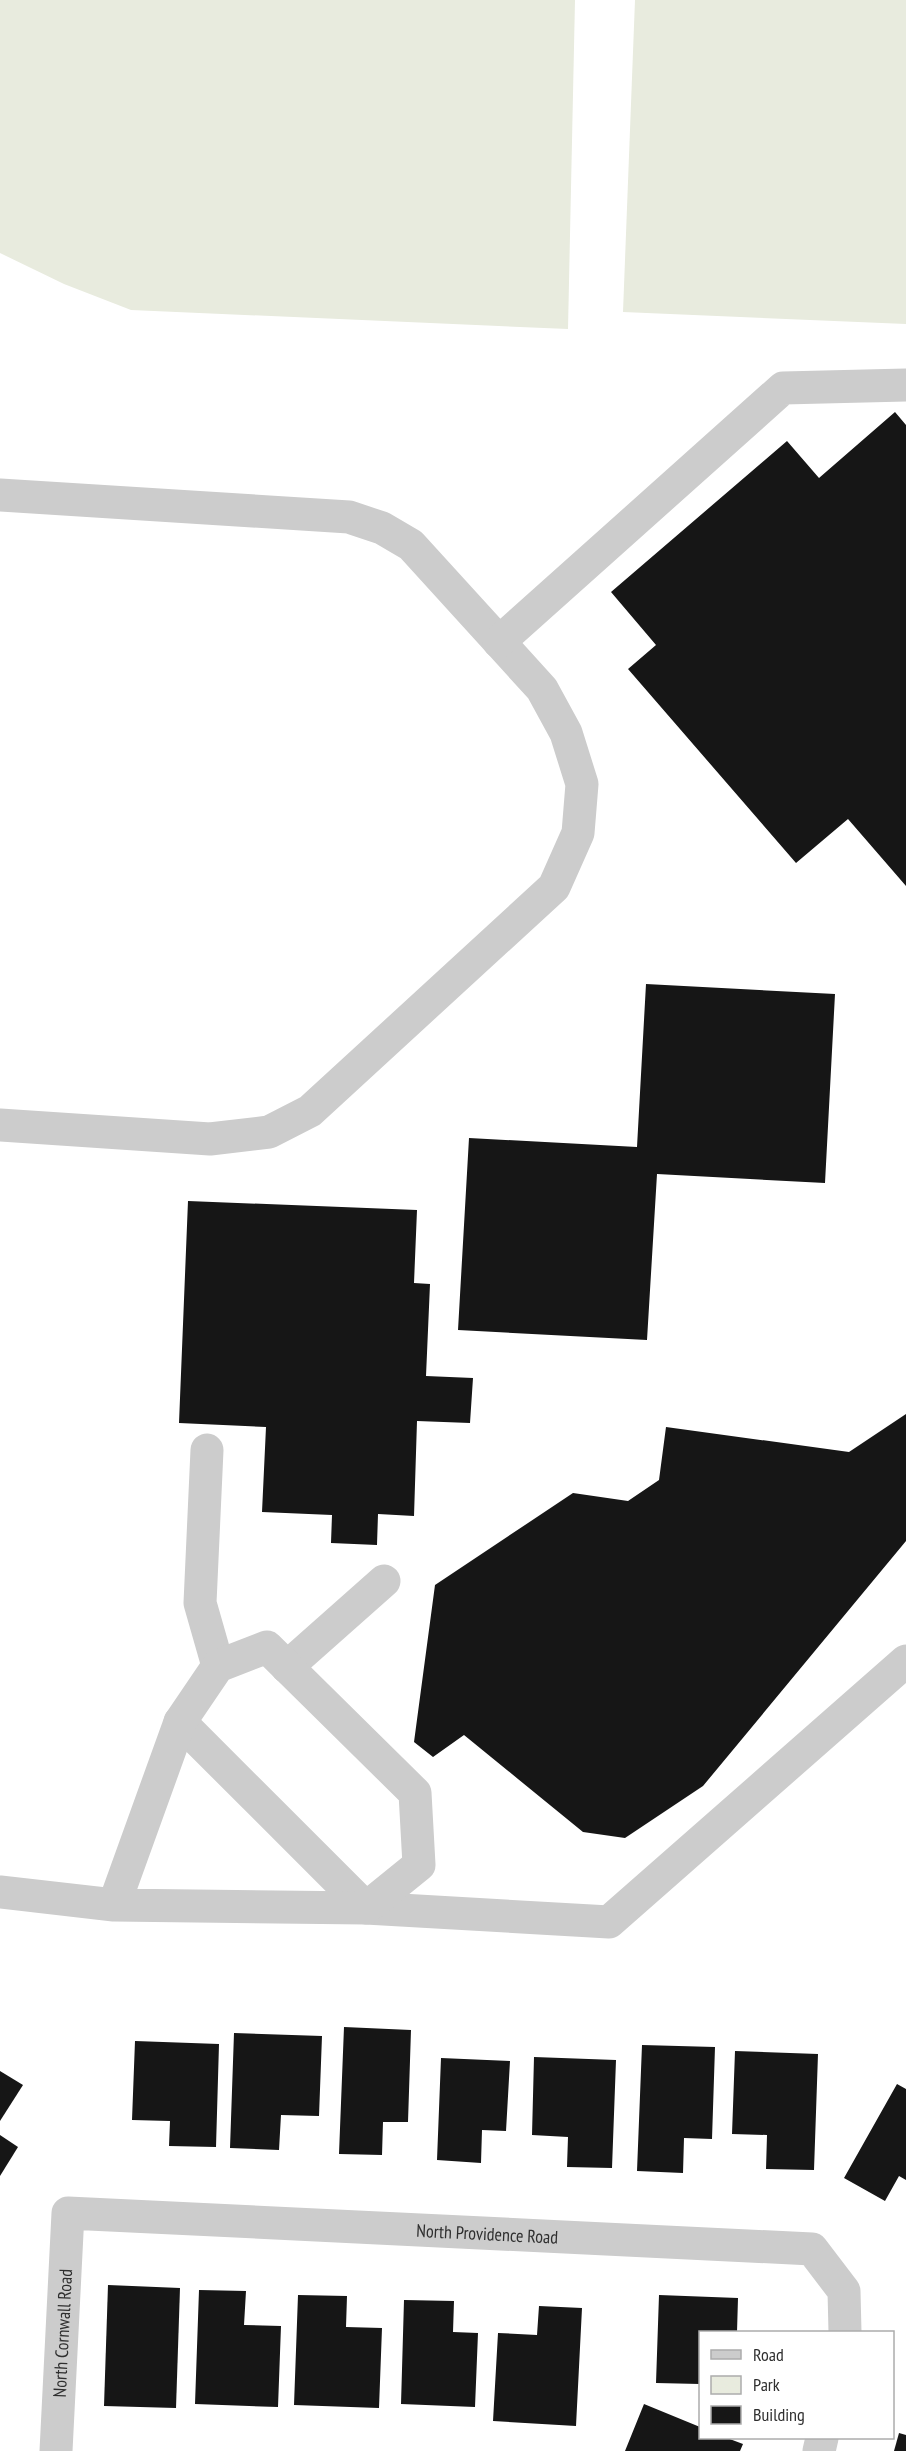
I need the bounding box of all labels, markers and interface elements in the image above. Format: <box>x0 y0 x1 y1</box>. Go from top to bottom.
street label: North Providence Road <box>416 2218 559 2248</box>
street label: North Cornwall Road <box>47 2268 77 2398</box>
legend <box>699 2331 894 2439</box>
text: Road <box>753 2343 784 2366</box>
text: Park <box>753 2373 780 2396</box>
text: Building <box>753 2403 805 2426</box>

